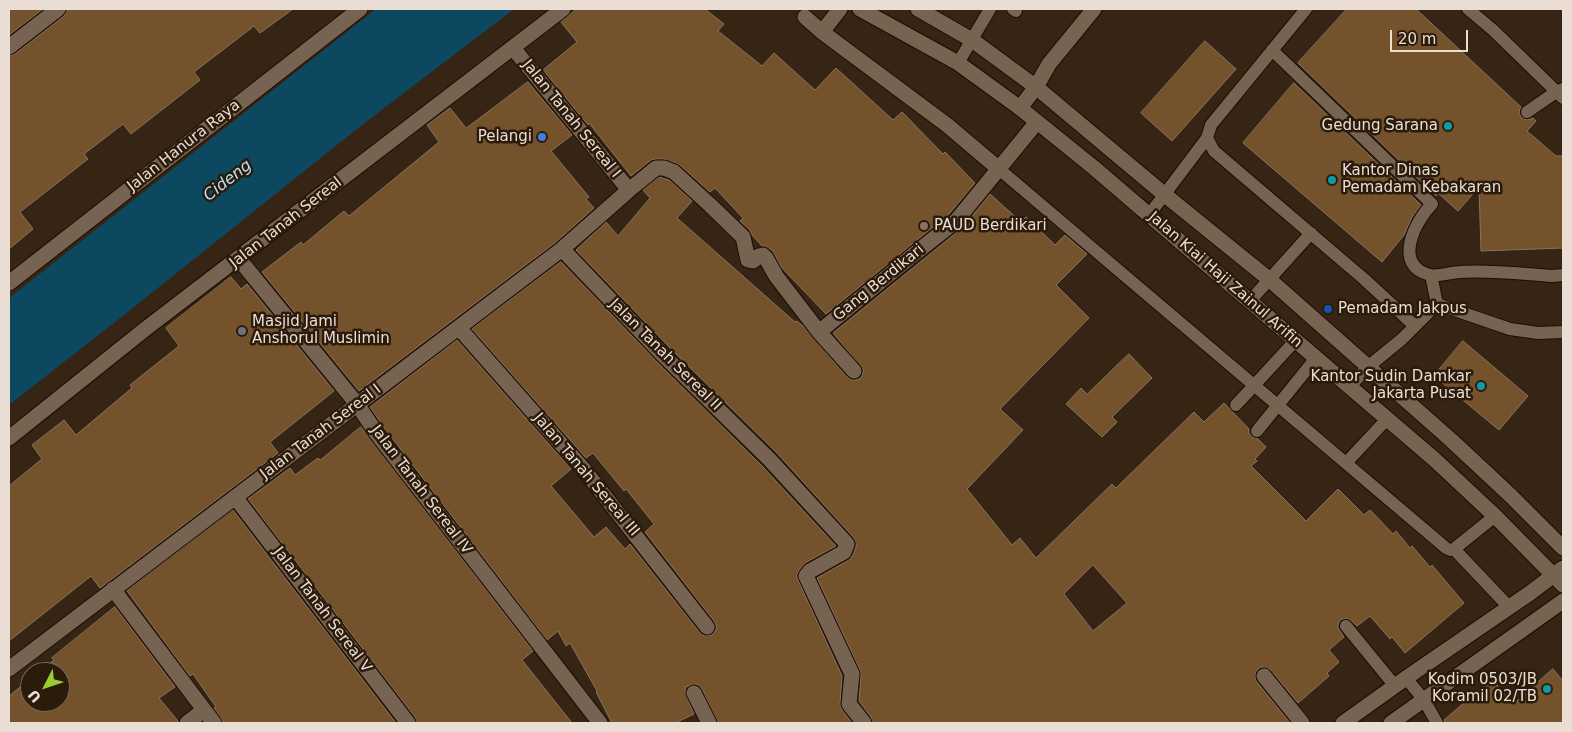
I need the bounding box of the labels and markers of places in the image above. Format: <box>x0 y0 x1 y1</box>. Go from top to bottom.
place label: Gedung Sarana <box>1322 117 1438 135</box>
marker: Gedung Sarana <box>1442 120 1454 132</box>
place label: Pelangi <box>478 128 532 146</box>
marker: Pelangi <box>536 131 548 143</box>
place label: Kantor Dinas Pemadam Kebakaran <box>1342 162 1501 197</box>
marker: Kantor Dinas Pemadam Kebakaran <box>1326 174 1338 186</box>
place label: PAUD Berdikari <box>934 217 1047 235</box>
marker: PAUD Berdikari <box>918 220 930 232</box>
place label: Pemadam Jakpus <box>1338 300 1467 318</box>
marker: Pemadam Jakpus <box>1322 303 1334 315</box>
place label: Masjid Jami Anshorul Muslimin <box>252 313 390 348</box>
marker: Masjid Jami Anshorul Muslimin <box>236 325 248 337</box>
place label: Kantor Sudin Damkar Jakarta Pusat <box>1311 368 1471 403</box>
marker: Kantor Sudin Damkar Jakarta Pusat <box>1475 380 1487 392</box>
place label: Kodim 0503/JB Koramil 02/TB <box>1428 671 1537 706</box>
marker: Kodim 0503/JB Koramil 02/TB <box>1541 683 1553 695</box>

